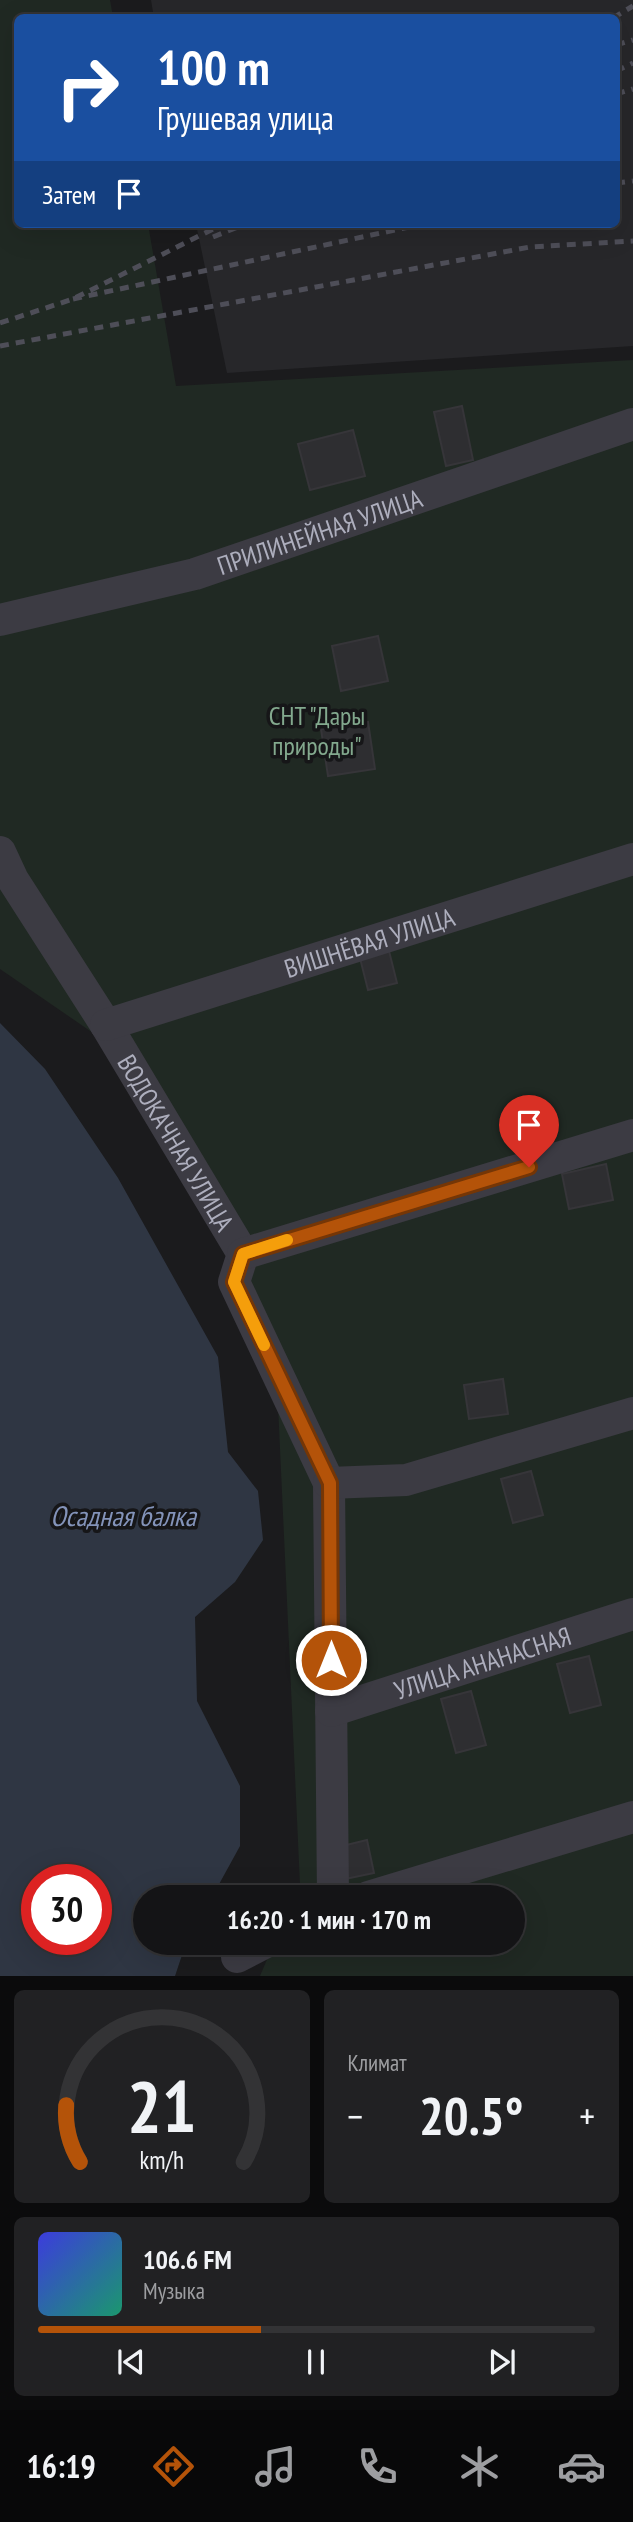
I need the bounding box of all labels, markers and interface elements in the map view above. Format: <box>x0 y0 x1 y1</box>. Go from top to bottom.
text: 100 m <box>157 35 270 99</box>
icon: right <box>42 42 133 133</box>
text: Грушевая улица <box>157 97 334 139</box>
icon: arrive <box>110 175 148 213</box>
text: Затем <box>42 178 96 211</box>
street label: ПРИЛИНЕЙНАЯ УЛИЦА <box>213 481 427 582</box>
park label: СНТ "Дары природы" <box>269 699 365 762</box>
street label: ВИШНЁВАЯ УЛИЦА <box>280 900 459 984</box>
street label: ВОДОКАЧНАЯ УЛИЦА <box>111 1048 242 1237</box>
pin <box>499 1095 559 1167</box>
icon: arrive <box>510 1106 548 1144</box>
water label: Осадная балка <box>50 1497 198 1534</box>
street label: УЛИЦА АНАНАСНАЯ <box>390 1619 575 1706</box>
position arrow <box>294 1623 368 1697</box>
speed limit sign: 30 <box>21 1864 112 1955</box>
text: 16:20 · 1 мин · 170 m <box>227 1903 431 1936</box>
text: Климат <box>348 2048 407 2077</box>
text: 21 <box>127 2059 197 2153</box>
text: 20.5° <box>419 2082 524 2149</box>
text: − <box>348 2091 363 2140</box>
text: + <box>579 2091 595 2140</box>
text: km/h <box>140 2144 184 2176</box>
text: 106.6 FM <box>143 2243 232 2276</box>
text: Музыка <box>143 2276 205 2305</box>
icon: previous <box>112 2343 150 2381</box>
icon: pause <box>297 2343 335 2381</box>
icon: next <box>483 2343 521 2381</box>
icon: directions <box>149 2442 198 2491</box>
icon: music <box>251 2442 300 2491</box>
icon: phone <box>353 2442 402 2491</box>
icon: climate <box>455 2442 504 2491</box>
icon: car <box>557 2442 606 2491</box>
text: 16:19 <box>27 2445 96 2487</box>

